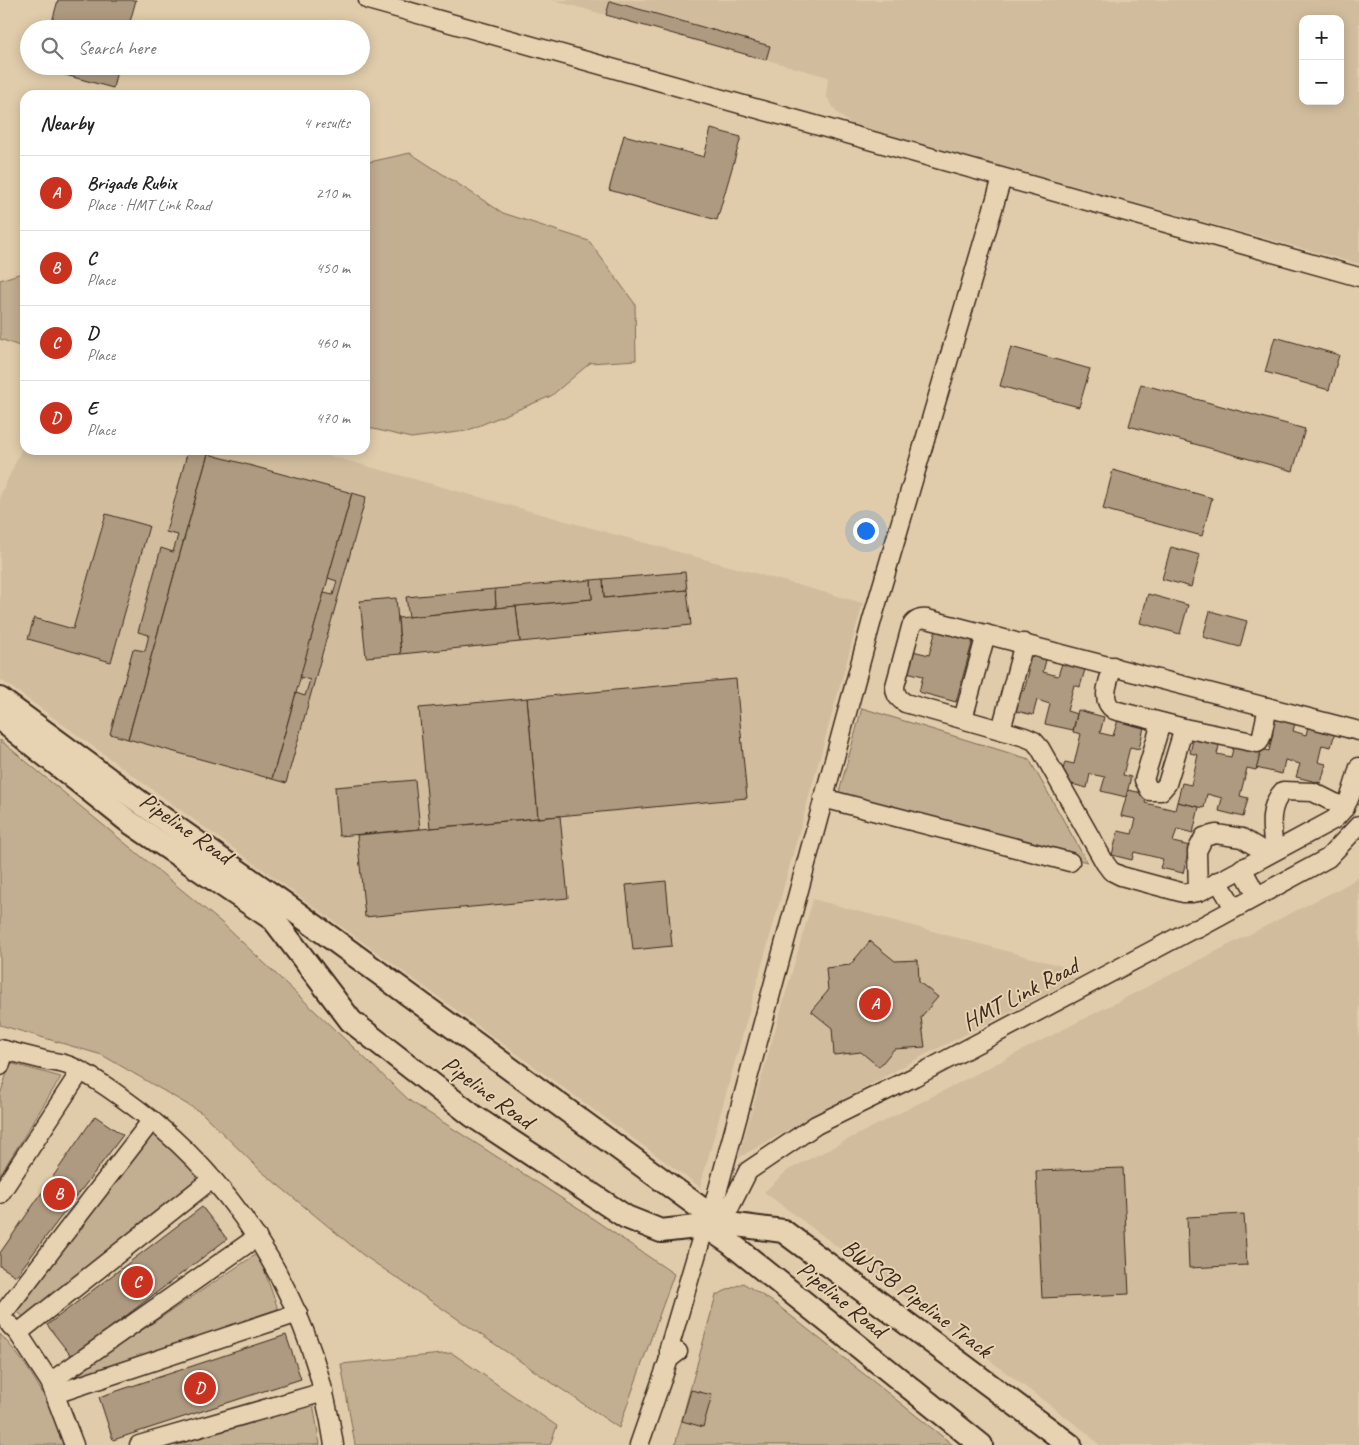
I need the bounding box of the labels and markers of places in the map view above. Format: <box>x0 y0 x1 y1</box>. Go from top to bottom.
pin: A <box>859 985 891 1023</box>
pin: B <box>43 1175 75 1213</box>
pin: C <box>121 1263 153 1301</box>
pin: D <box>184 1369 216 1407</box>

